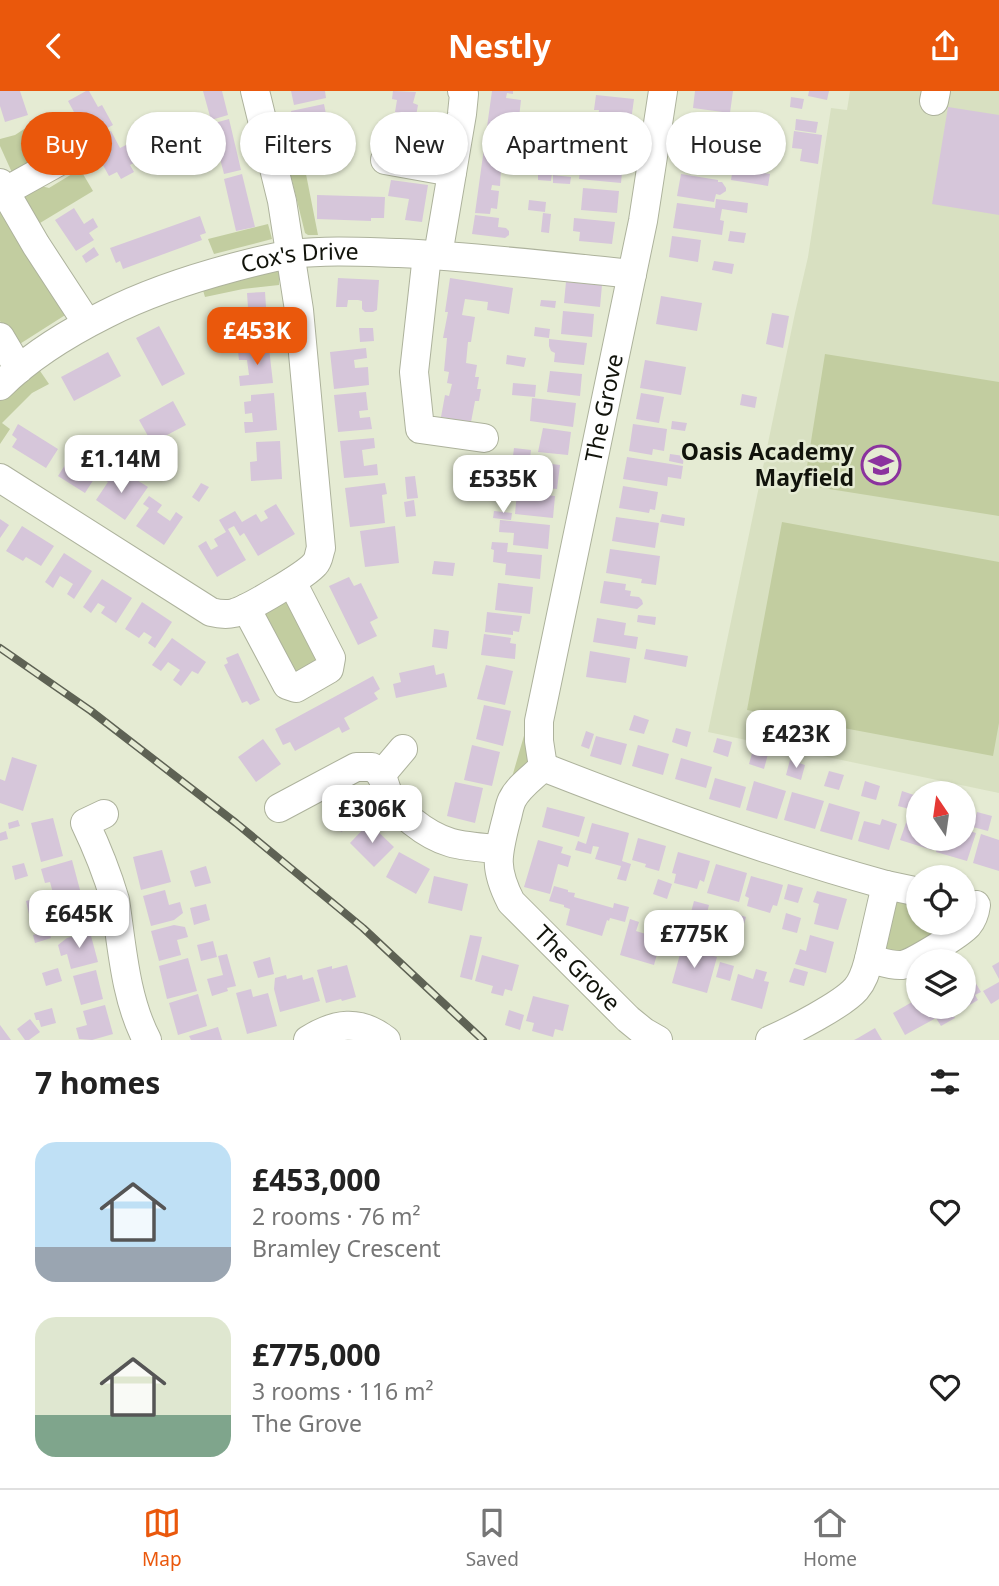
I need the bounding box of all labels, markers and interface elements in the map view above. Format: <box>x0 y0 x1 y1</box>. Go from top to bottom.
text: Nestly <box>448 24 551 67</box>
icon: back <box>35 27 73 65</box>
icon: share <box>926 27 964 65</box>
chip: Buy <box>21 112 112 175</box>
chip: Rent <box>126 112 226 175</box>
chip: Filters <box>240 112 356 175</box>
chip: New <box>370 112 468 175</box>
chip: Apartment <box>482 112 652 175</box>
chip: House <box>666 112 786 175</box>
street label: Cox's Drive <box>237 235 359 280</box>
pin: £453K <box>208 307 306 367</box>
text: £453K <box>223 314 291 346</box>
street label: The Grove <box>576 351 630 465</box>
pin: £1.14M <box>64 435 178 495</box>
place label: Oasis Academy Mayfield <box>681 435 855 493</box>
text: £1.14M <box>81 442 161 474</box>
school or university icon: Oasis Academy Mayfield <box>860 444 902 486</box>
pin: £535K <box>454 455 552 515</box>
text: £535K <box>469 462 537 494</box>
pin: £423K <box>747 711 845 770</box>
text: £423K <box>762 717 830 749</box>
north arrow <box>906 781 976 851</box>
map controls <box>906 781 976 1019</box>
pin: £306K <box>323 785 421 845</box>
text: £306K <box>338 792 406 824</box>
button: locate <box>906 865 976 935</box>
pin: £645K <box>30 891 128 950</box>
text: £645K <box>45 897 113 929</box>
pin: £775K <box>645 911 743 970</box>
street label: The Grove <box>528 917 628 1018</box>
text: £775K <box>660 917 728 949</box>
button: layers <box>906 949 976 1019</box>
text: 7 homes <box>35 1062 160 1103</box>
icon: filters <box>926 1063 964 1101</box>
text: £453,000 <box>252 1159 381 1200</box>
icon: home <box>91 1170 175 1254</box>
icon: heart <box>926 1193 964 1231</box>
text: 2 rooms · 76 m² <box>252 1200 421 1232</box>
text: Bramley Crescent <box>252 1232 441 1264</box>
text: £775,000 <box>252 1334 381 1375</box>
icon: home <box>91 1345 175 1429</box>
icon: heart <box>926 1368 964 1406</box>
text: 3 rooms · 116 m² <box>252 1375 434 1407</box>
text: The Grove <box>252 1407 362 1439</box>
tab: Map <box>142 1504 182 1572</box>
tab: Saved <box>466 1504 519 1572</box>
tab: Home <box>803 1504 857 1572</box>

